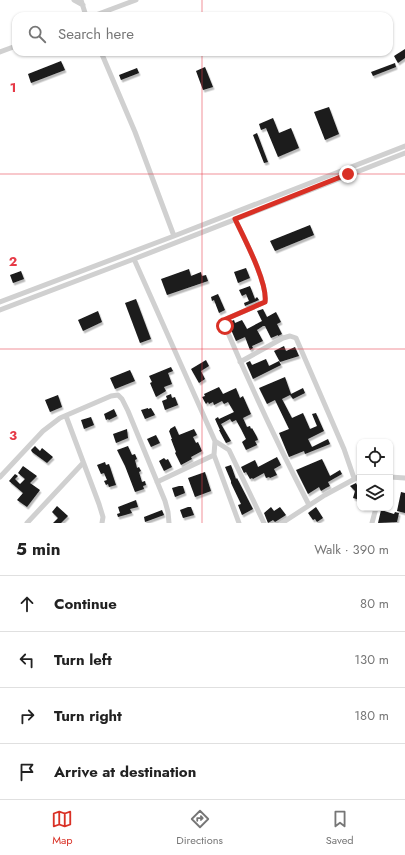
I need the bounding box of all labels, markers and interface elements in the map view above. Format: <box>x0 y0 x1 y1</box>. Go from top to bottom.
search box <box>12 12 393 56</box>
icon: search <box>26 23 48 45</box>
text: Search here <box>58 23 134 45</box>
text: 1 <box>10 78 16 97</box>
route end <box>339 165 357 183</box>
text: 2 <box>9 252 17 271</box>
route start <box>216 317 234 335</box>
text: 3 <box>9 426 17 445</box>
map controls <box>357 439 393 511</box>
button: locate <box>357 439 393 475</box>
button: layers <box>357 475 393 511</box>
text: 5 min <box>16 537 60 561</box>
text: Walk · 390 m <box>314 540 389 559</box>
icon: ahead <box>16 593 38 615</box>
text: Continue <box>54 593 117 615</box>
text: 80 m <box>360 594 389 613</box>
icon: left <box>16 649 38 671</box>
text: Turn left <box>54 649 112 671</box>
text: 130 m <box>354 650 389 669</box>
icon: right <box>16 705 38 727</box>
text: Turn right <box>54 705 122 727</box>
text: 180 m <box>354 706 389 725</box>
icon: arrive <box>16 761 38 783</box>
text: Arrive at destination <box>54 761 196 783</box>
tab: Map <box>51 808 73 848</box>
tab: Directions <box>176 808 223 848</box>
tab: Saved <box>326 808 354 848</box>

